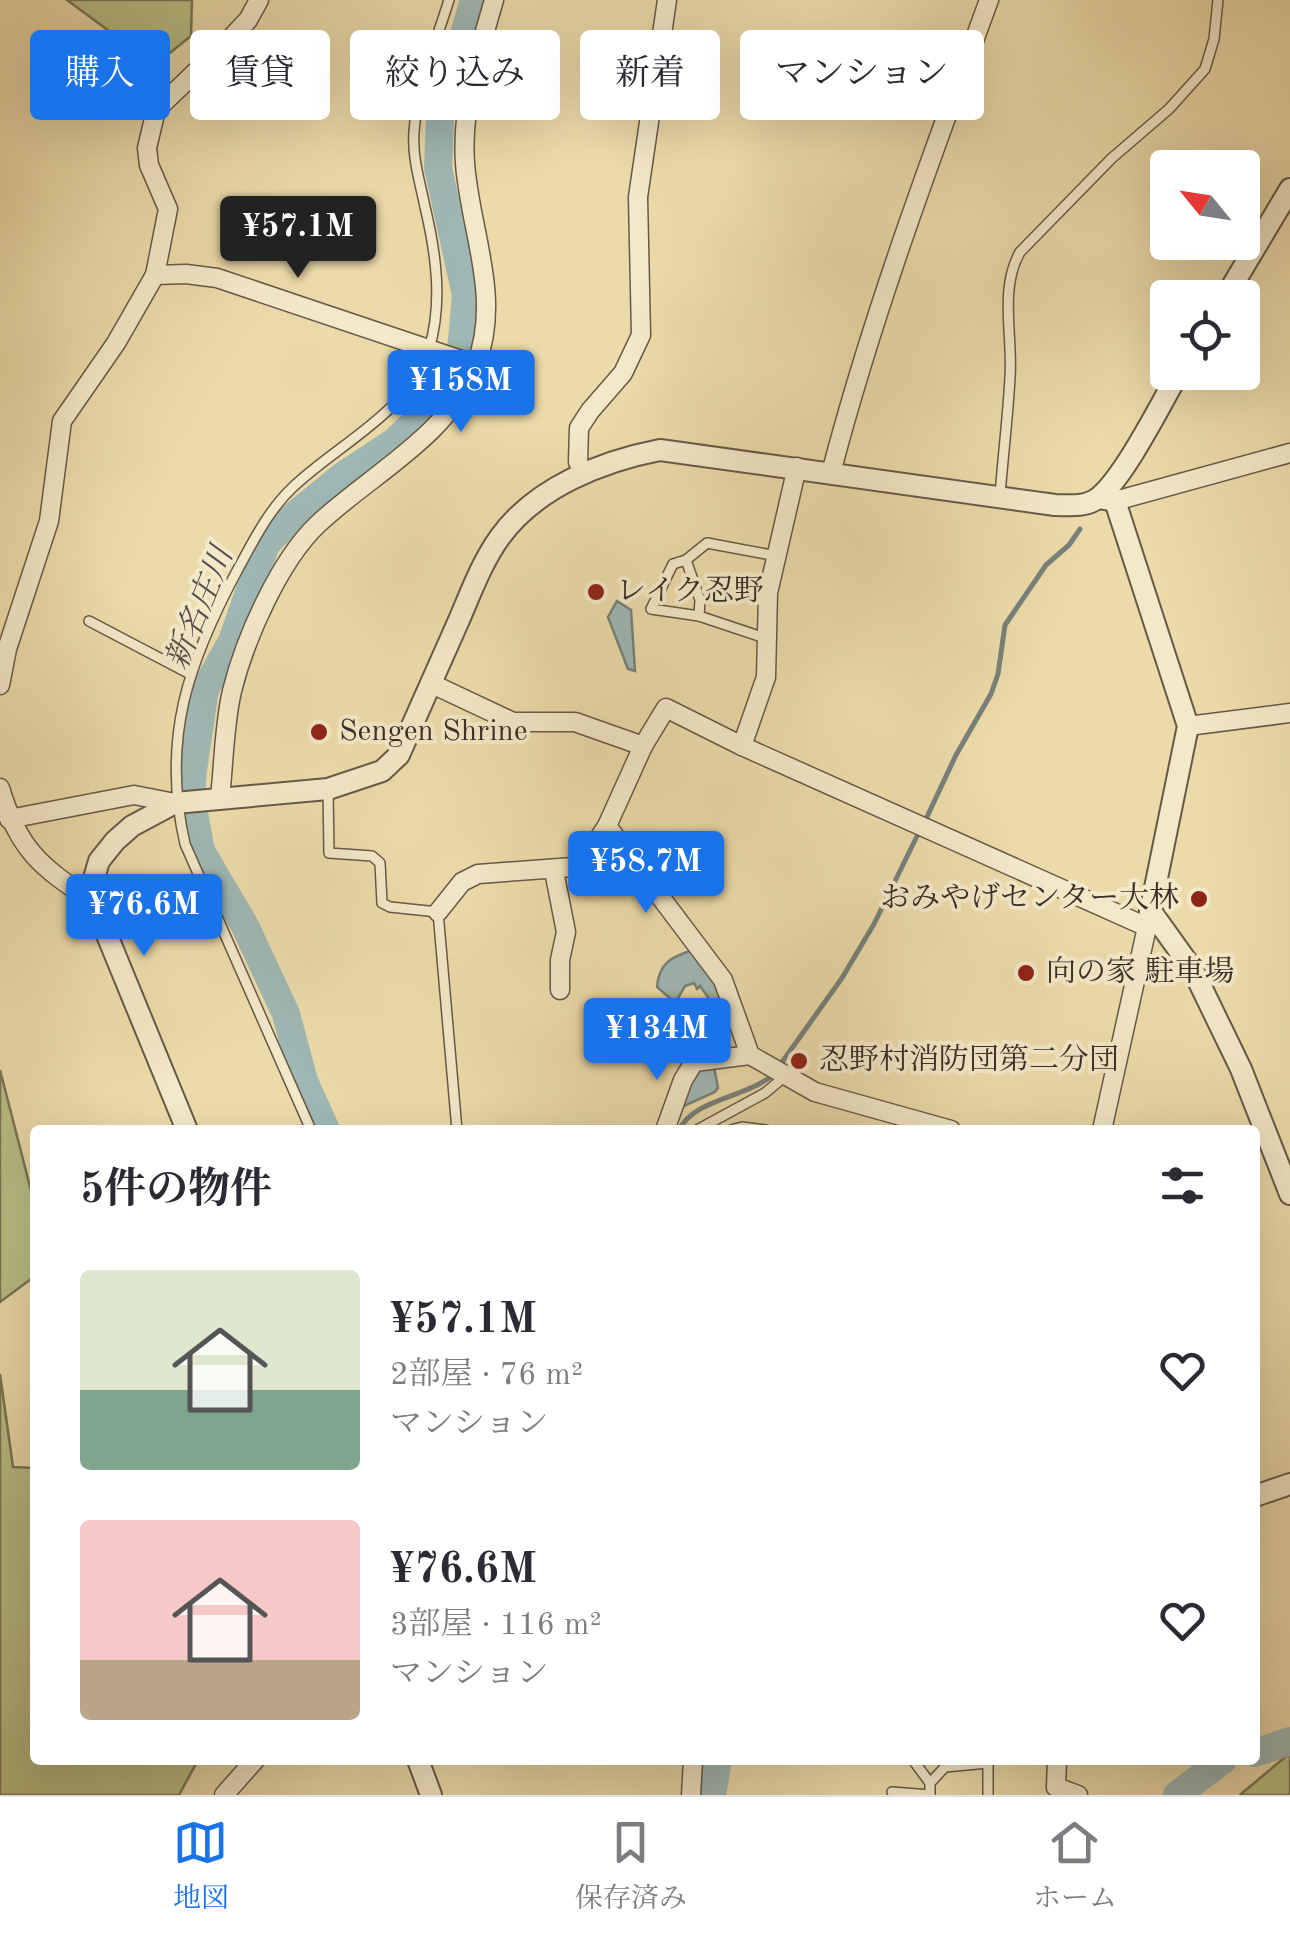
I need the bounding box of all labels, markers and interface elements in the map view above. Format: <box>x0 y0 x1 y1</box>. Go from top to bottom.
chip: 購入 <box>30 30 170 120</box>
chip: 賃貸 <box>190 30 330 120</box>
chip: 絞り込み <box>350 30 560 120</box>
chip: 新着 <box>580 30 720 120</box>
chip: マンション <box>740 30 984 120</box>
north arrow <box>1150 150 1260 260</box>
map controls <box>1150 150 1260 390</box>
pin: ¥57.1M <box>217 196 379 281</box>
text: ¥57.1M <box>242 212 354 244</box>
button: locate <box>1150 280 1260 390</box>
pin: ¥158M <box>391 350 531 435</box>
text: ¥158M <box>410 366 512 398</box>
water label: 新名庄川 <box>159 540 241 674</box>
place label: レイク忍野 <box>616 575 764 607</box>
marker: レイク忍野 <box>585 581 607 603</box>
place label: Sengen Shrine <box>339 717 528 747</box>
marker: Sengen Shrine <box>308 721 330 743</box>
pin: ¥58.7M <box>565 831 727 916</box>
text: ¥58.7M <box>590 847 702 879</box>
pin: ¥76.6M <box>63 874 225 959</box>
place label: おみやげセンター大林 <box>880 882 1179 914</box>
marker: おみやげセンター大林 <box>1188 888 1210 910</box>
text: ¥76.6M <box>88 890 200 922</box>
place label: 向の家 駐車場 <box>1046 955 1234 988</box>
marker: 向の家 駐車場 <box>1015 962 1037 984</box>
pin: ¥134M <box>587 998 727 1083</box>
text: ¥134M <box>606 1014 708 1046</box>
place label: 忍野村消防団第二分団 <box>819 1043 1119 1076</box>
marker: 忍野村消防団第二分団 <box>788 1050 810 1072</box>
icon: filters <box>1155 1158 1210 1213</box>
text: 5件の物件 <box>80 1170 272 1212</box>
text: ¥57.1M <box>390 1300 537 1342</box>
icon: home <box>160 1310 280 1430</box>
icon: heart <box>1155 1343 1210 1398</box>
text: 2部屋 · 76 m² <box>390 1360 583 1392</box>
text: マンション <box>390 1409 549 1441</box>
text: ¥76.6M <box>390 1550 537 1592</box>
icon: home <box>160 1560 280 1680</box>
icon: heart <box>1155 1593 1210 1648</box>
text: 3部屋 · 116 m² <box>390 1610 602 1642</box>
text: マンション <box>390 1659 549 1691</box>
tab: 地図 <box>173 1815 229 1918</box>
tab: 保存済み <box>575 1815 687 1918</box>
tab: ホーム <box>1033 1815 1117 1918</box>

